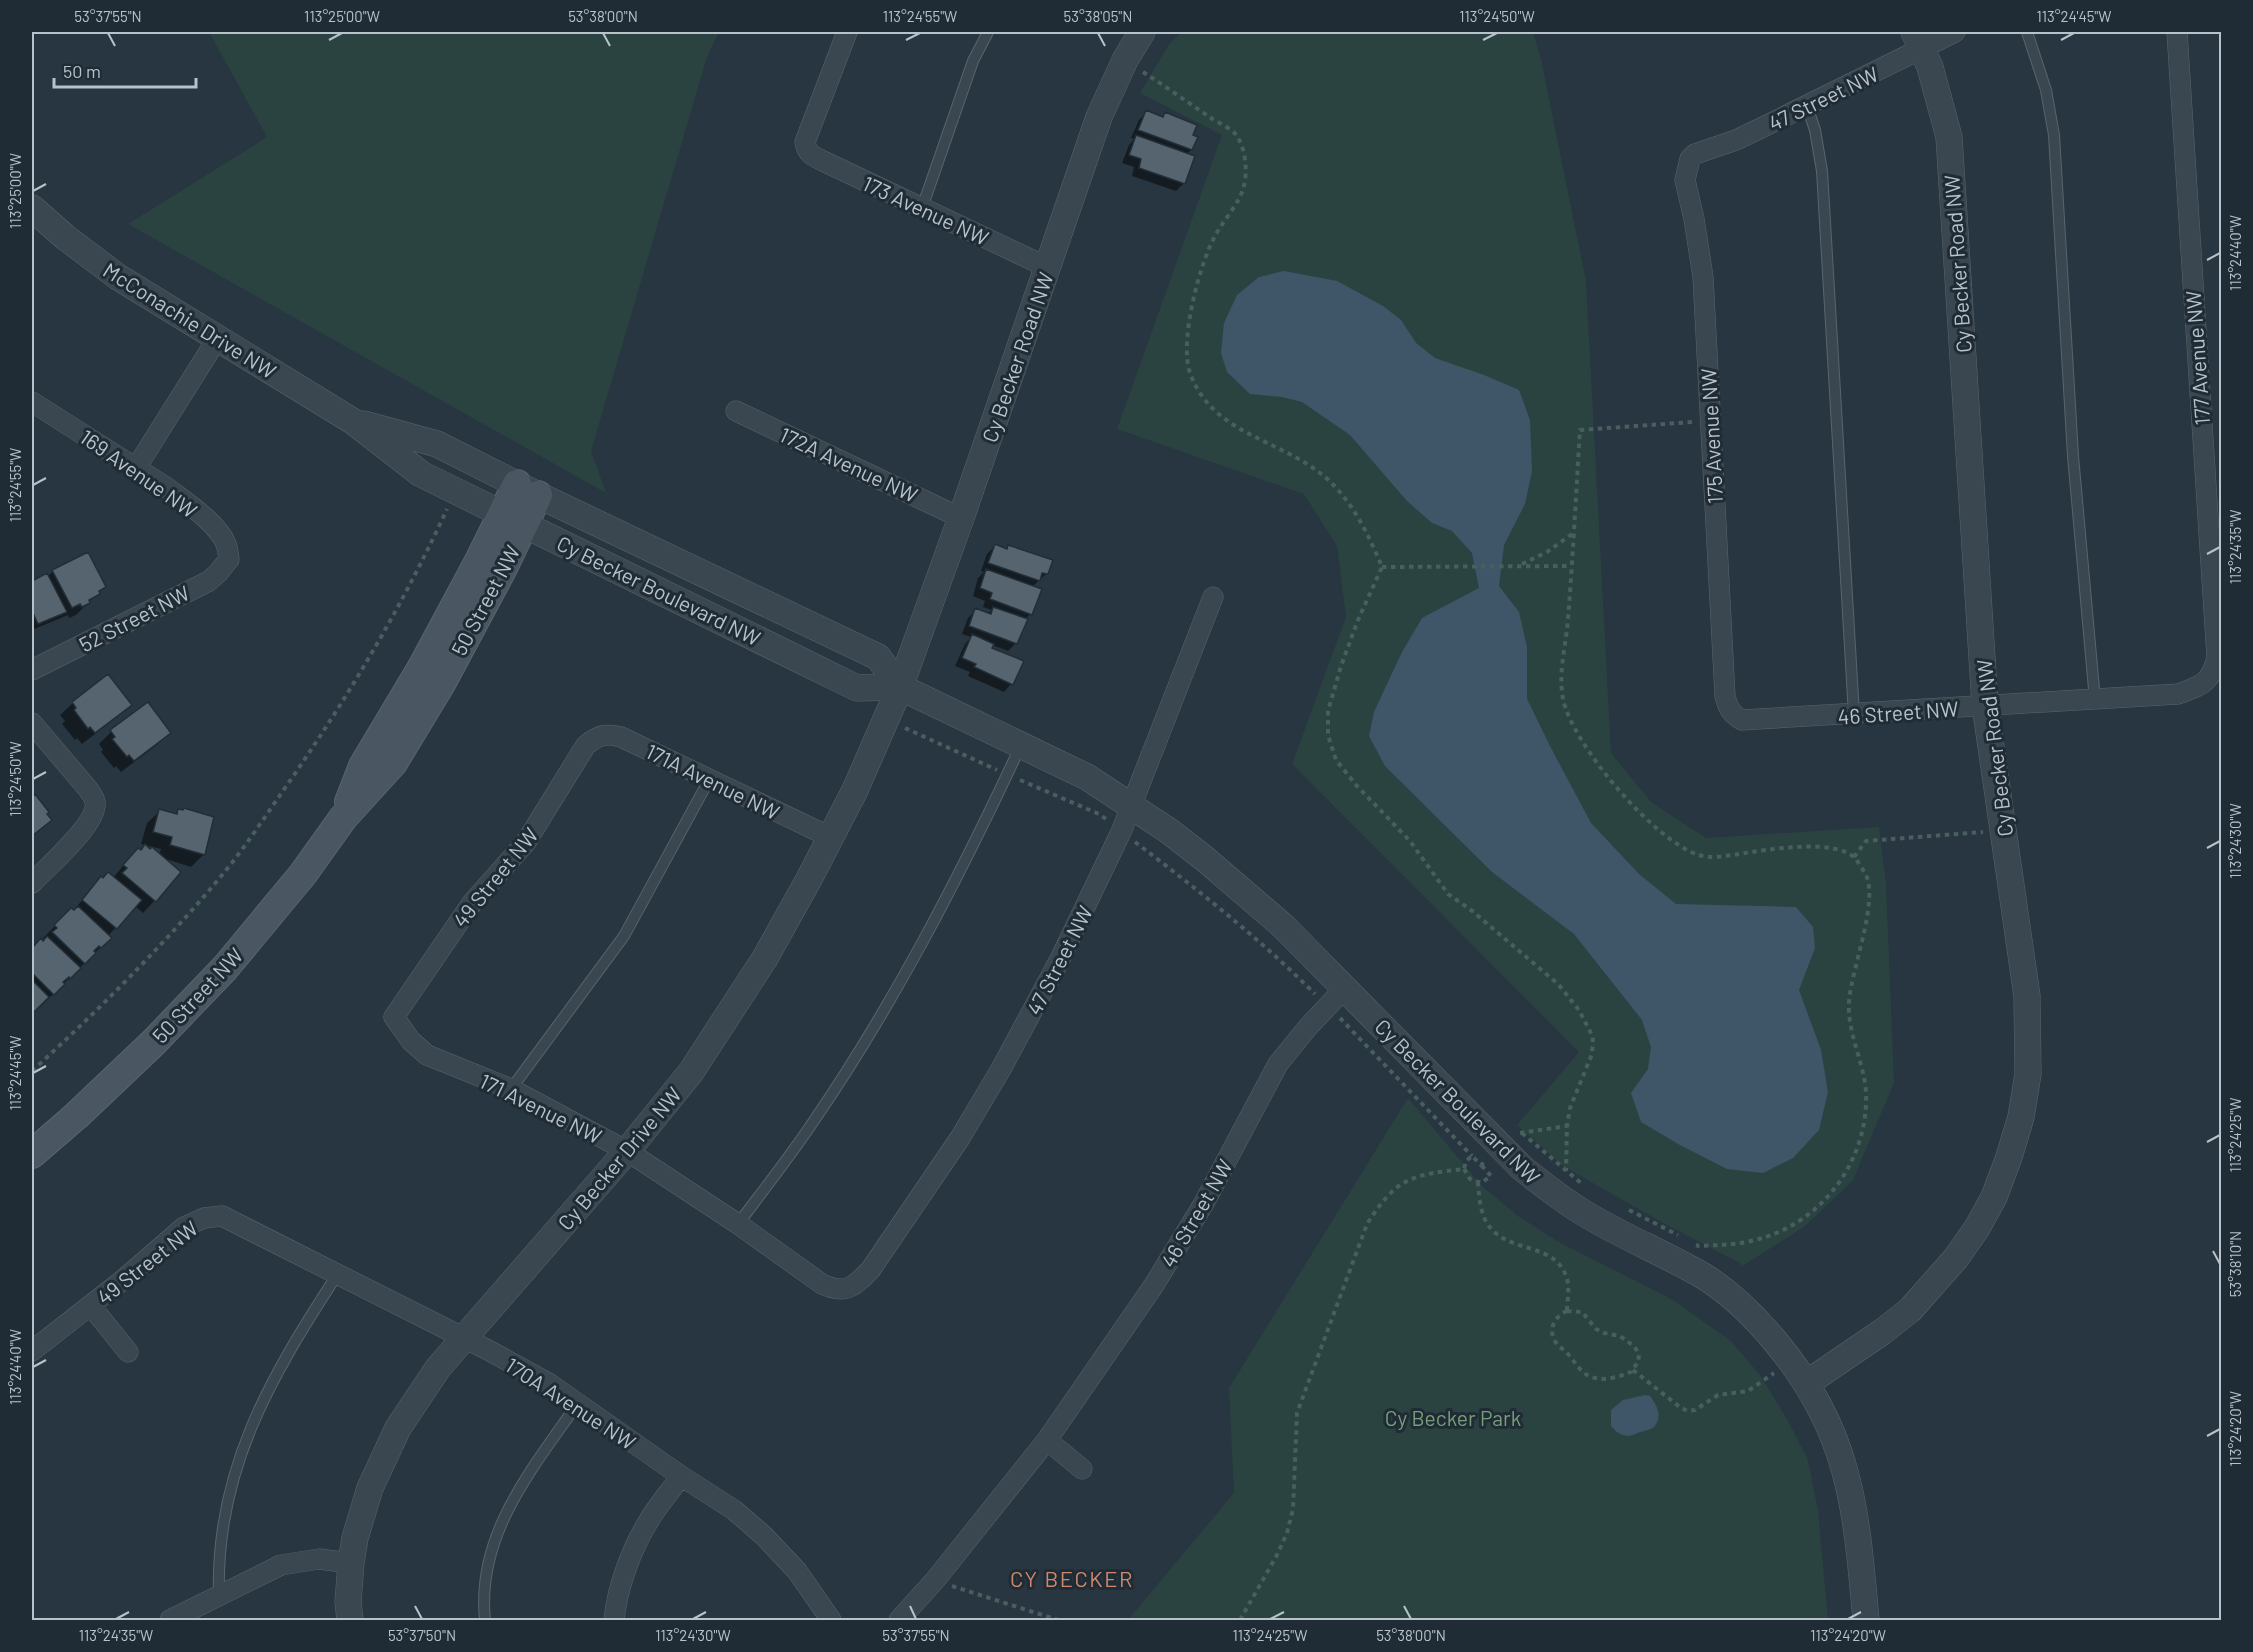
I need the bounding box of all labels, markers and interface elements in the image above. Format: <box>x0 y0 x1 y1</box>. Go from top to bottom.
text: 53°37'55"N <box>74 7 142 25</box>
text: 113°25'00"W <box>304 7 380 25</box>
text: 53°38'00"N <box>568 7 638 25</box>
text: 113°24'55"W <box>883 7 957 25</box>
text: 53°38'05"N <box>1064 7 1132 25</box>
text: 113°24'50"W <box>1459 7 1535 25</box>
text: 113°24'45"W <box>2036 7 2112 25</box>
scale bar <box>54 51 196 89</box>
text: 50 m <box>63 60 101 82</box>
street label: 47 Street NW <box>1764 61 1882 135</box>
text: 113°25'00"W <box>6 153 24 229</box>
street label: 173 Avenue NW <box>859 170 993 250</box>
street label: Cy Becker Road NW <box>1938 174 1976 354</box>
text: 113°24'40"W <box>2226 215 2244 291</box>
street label: McConachie Drive NW <box>99 257 281 383</box>
street label: Cy Becker Road NW <box>976 269 1058 445</box>
street label: 177 Avenue NW <box>2180 290 2214 426</box>
street label: 175 Avenue NW <box>1695 368 1727 504</box>
street label: 172A Avenue NW <box>776 421 922 507</box>
street label: 169 Avenue NW <box>76 424 202 522</box>
text: 113°24'55"W <box>6 448 24 522</box>
text: 113°24'35"W <box>2226 510 2244 584</box>
street label: Cy Becker Boulevard NW <box>553 530 765 650</box>
street label: 50 Street NW <box>446 541 524 659</box>
street label: 52 Street NW <box>75 580 193 656</box>
street label: Cy Becker Road NW <box>1971 658 2017 838</box>
street label: 46 Street NW <box>1837 695 1959 729</box>
street label: 171A Avenue NW <box>642 738 784 824</box>
text: 113°24'50"W <box>6 741 24 817</box>
text: 113°24'30"W <box>2226 803 2244 879</box>
street label: 49 Street NW <box>447 822 543 932</box>
street label: 47 Street NW <box>1021 901 1097 1019</box>
street label: 50 Street NW <box>147 942 247 1048</box>
street label: Cy Becker Boulevard NW <box>1370 1013 1546 1189</box>
text: 113°24'45"W <box>6 1035 24 1111</box>
street label: 171 Avenue NW <box>476 1068 606 1148</box>
street label: Cy Becker Drive NW <box>552 1082 686 1234</box>
text: 113°24'25"W <box>2226 1098 2244 1172</box>
street label: 46 Street NW <box>1155 1154 1237 1272</box>
street label: 49 Street NW <box>92 1215 202 1309</box>
text: 53°38'10"N <box>2226 1231 2244 1297</box>
text: 113°24'40"W <box>6 1329 24 1405</box>
street label: 170A Avenue NW <box>501 1352 641 1454</box>
text: 113°24'20"W <box>2226 1391 2244 1467</box>
park label: Cy Becker Park <box>1385 1405 1521 1430</box>
district label: CY BECKER <box>1010 1565 1134 1591</box>
text: 113°24'35"W <box>79 1626 153 1644</box>
text: 53°37'50"N <box>388 1626 456 1644</box>
text: 113°24'30"W <box>655 1626 731 1644</box>
text: 53°37'55"N <box>882 1626 950 1644</box>
text: 113°24'25"W <box>1233 1626 1307 1644</box>
text: 53°38'00"N <box>1376 1626 1446 1644</box>
text: 113°24'20"W <box>1810 1626 1886 1644</box>

